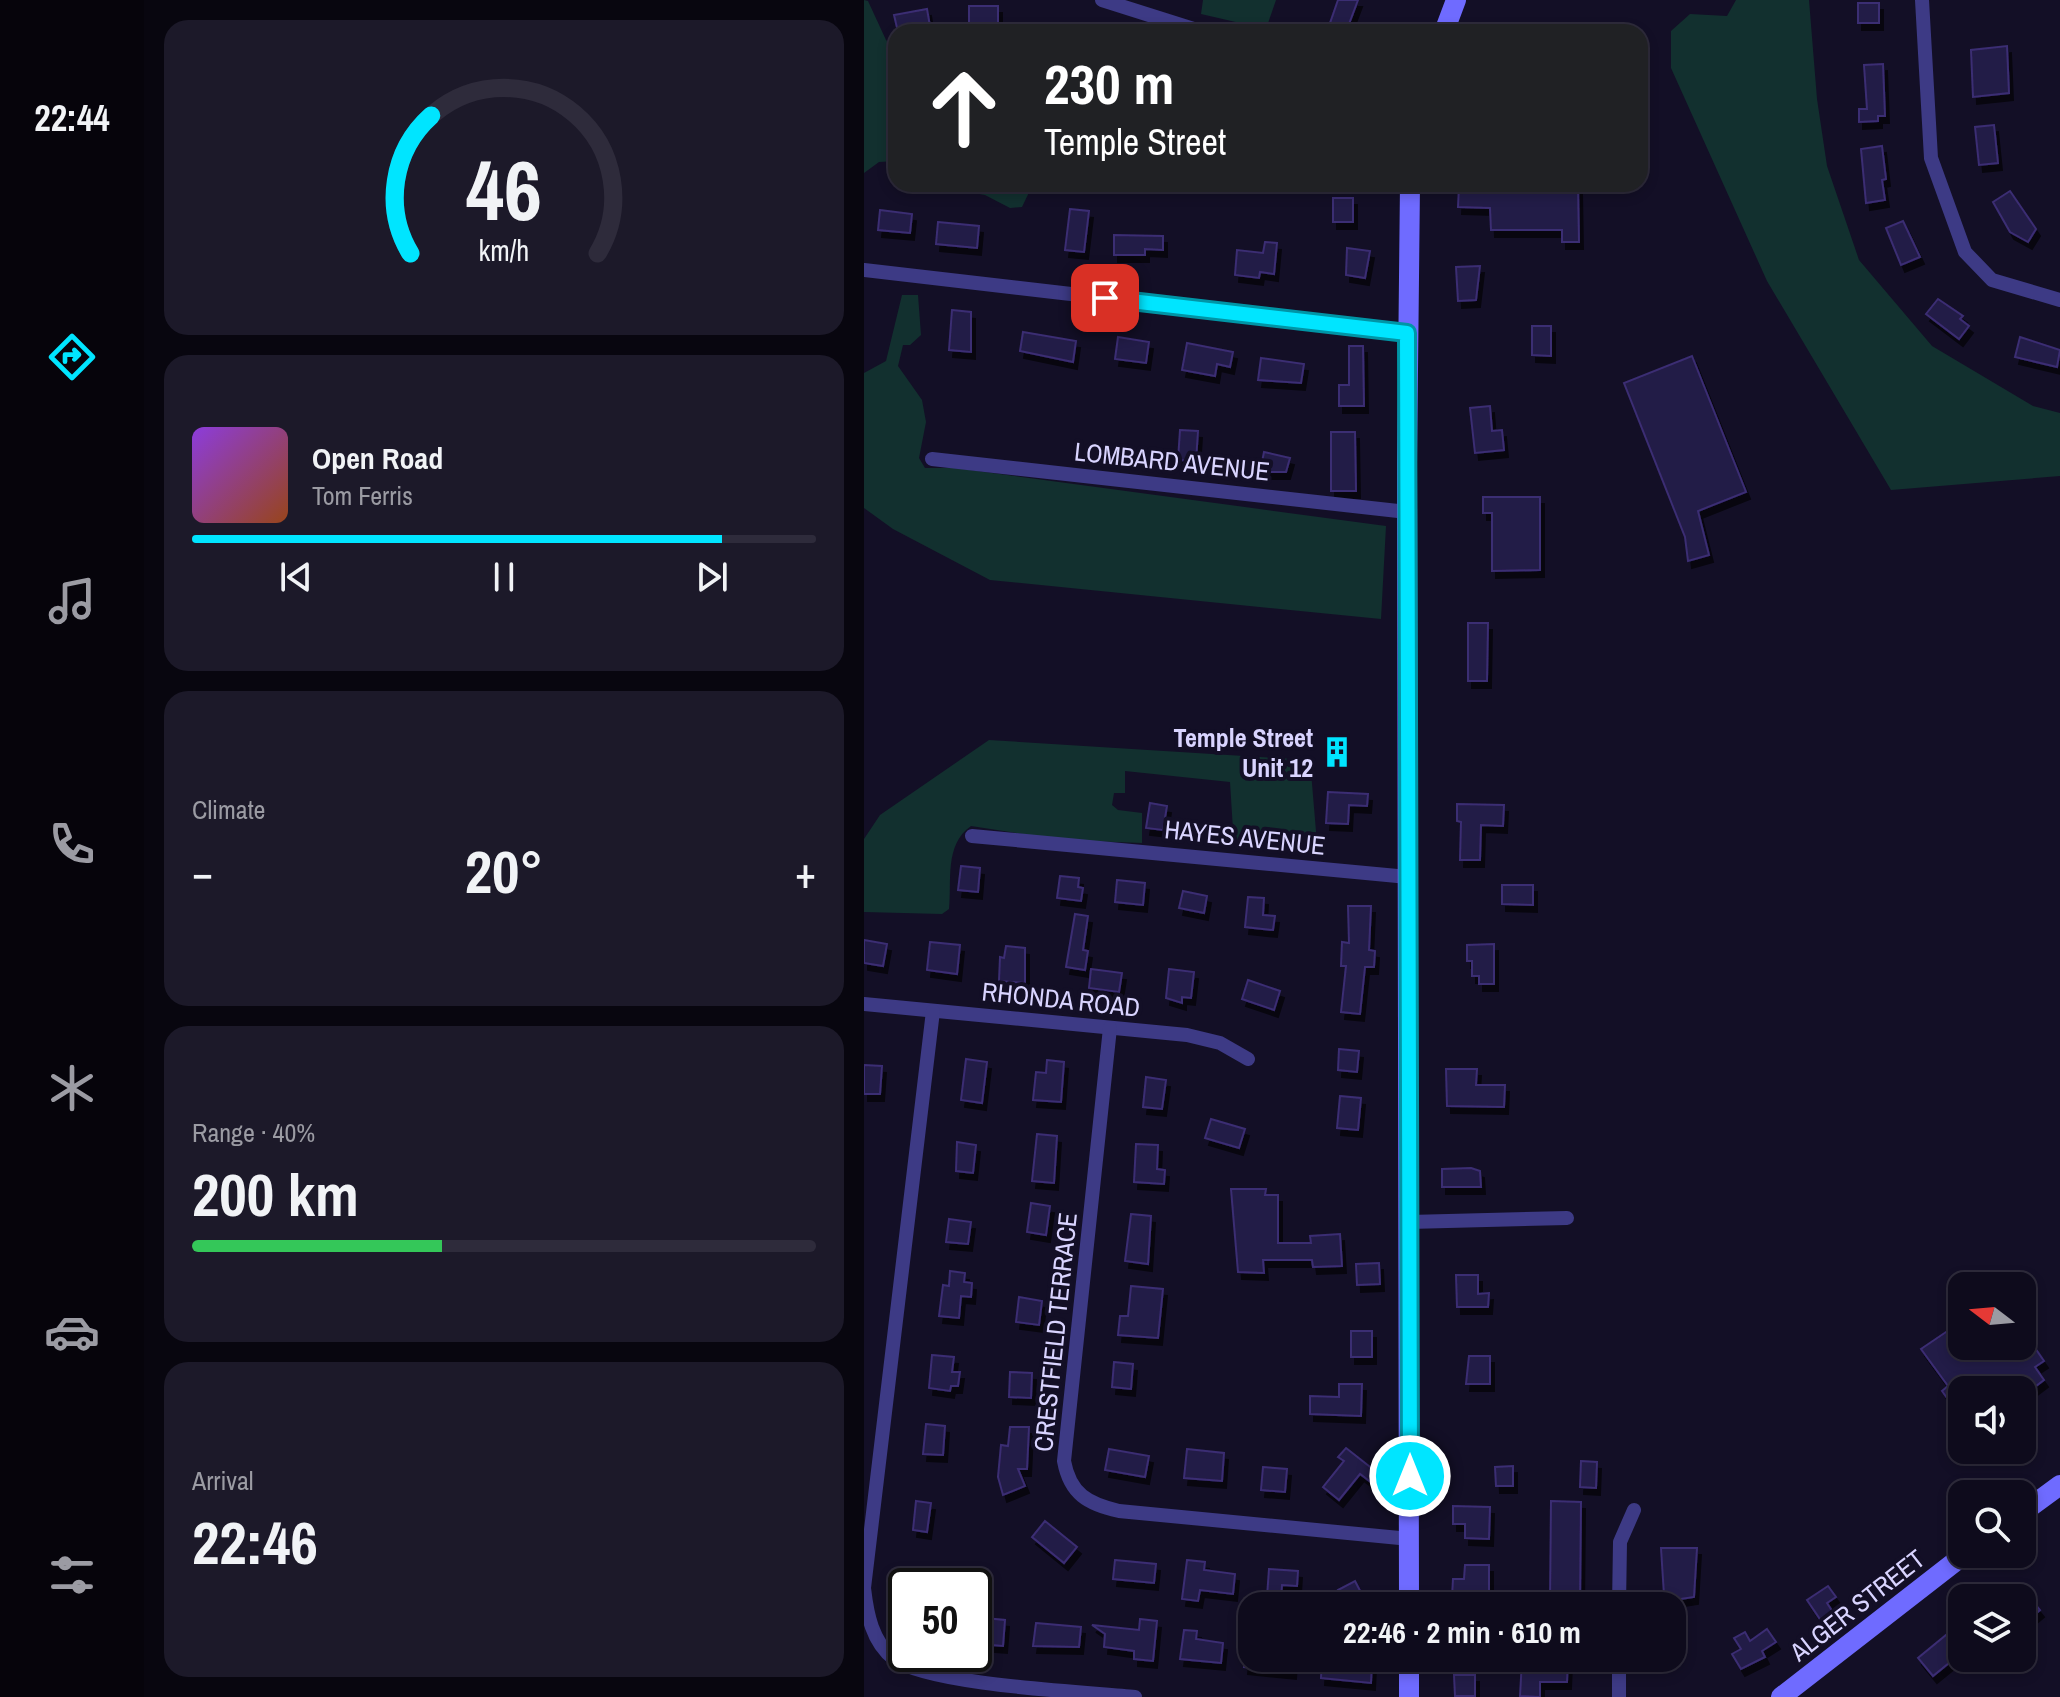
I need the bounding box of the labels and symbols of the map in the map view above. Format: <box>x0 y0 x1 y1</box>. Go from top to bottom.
pin <box>1071 264 1139 332</box>
street label: LOMBARD AVENUE <box>1073 433 1271 489</box>
place label: Temple Street Unit 12 <box>1174 720 1313 785</box>
building icon: Temple Street Unit 12 <box>1320 735 1354 769</box>
street label: HAYES AVENUE <box>1163 811 1327 863</box>
street label: RHONDA ROAD <box>980 973 1142 1025</box>
street label: CRESTFIELD TERRACE <box>1025 1211 1085 1453</box>
north arrow <box>1948 1272 2036 1360</box>
position arrow <box>1368 1434 1452 1518</box>
street label: ALGER STREET <box>1781 1541 1932 1669</box>
speed limit sign: 50 <box>888 1568 992 1672</box>

